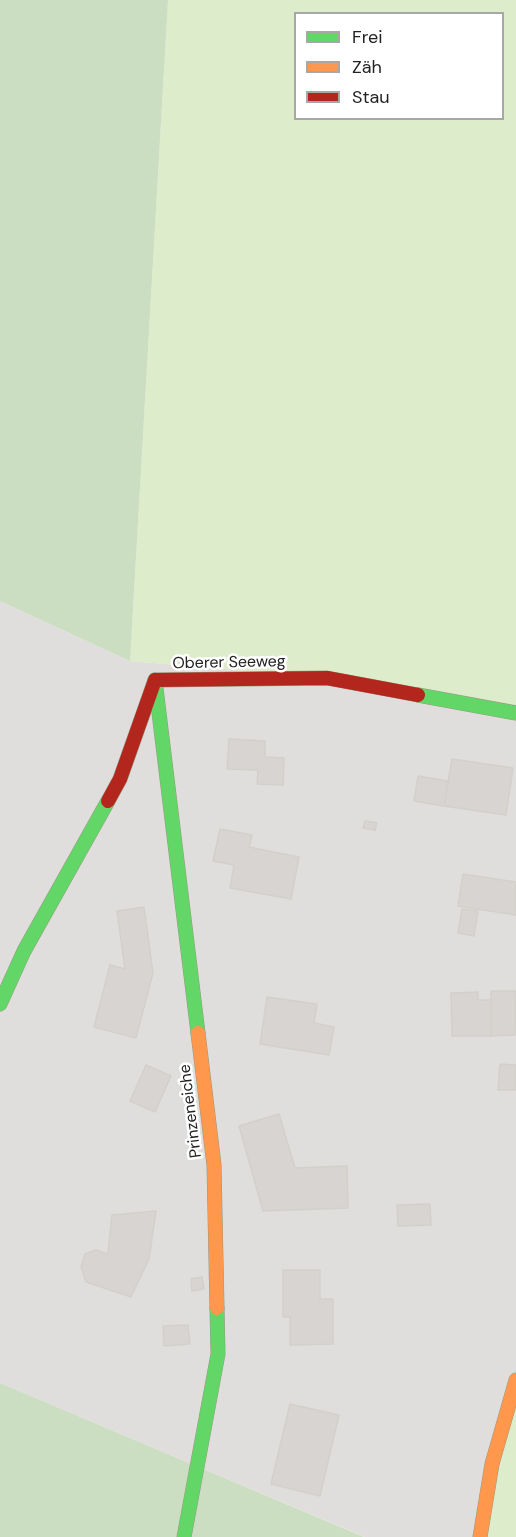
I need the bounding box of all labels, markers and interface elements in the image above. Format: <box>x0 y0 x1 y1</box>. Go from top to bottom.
legend <box>294 12 504 120</box>
text: Frei <box>352 25 383 49</box>
text: Zäh <box>352 55 382 79</box>
text: Stau <box>352 85 390 109</box>
street label: Oberer Seeweg <box>172 652 286 674</box>
street label: Prinzeneiche <box>176 1063 206 1159</box>

